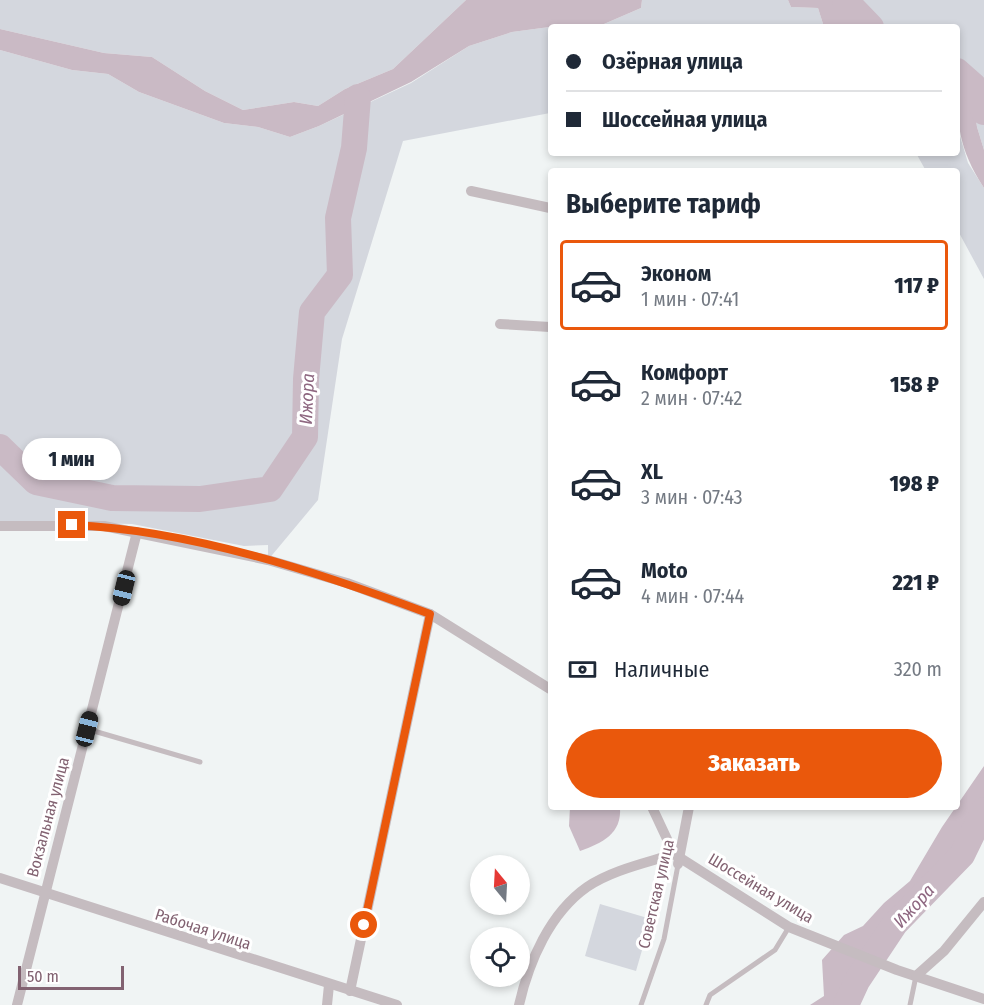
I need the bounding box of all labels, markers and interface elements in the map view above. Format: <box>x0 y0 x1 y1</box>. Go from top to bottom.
text: Озёрная улица <box>602 48 743 75</box>
text: Шоссейная улица <box>602 106 767 133</box>
text: Выберите тариф <box>566 188 761 220</box>
icon: car <box>569 258 623 312</box>
text: Эконом <box>641 260 711 287</box>
text: 117 ₽ <box>894 272 939 299</box>
text: 1 мин · 07:41 <box>641 287 739 311</box>
icon: car <box>569 357 623 411</box>
text: Комфорт <box>641 359 728 386</box>
text: 158 ₽ <box>890 371 939 398</box>
water label: Ижора <box>295 373 319 425</box>
text: 2 мин · 07:42 <box>641 386 742 410</box>
callout: 1 мин <box>22 438 122 480</box>
text: 1 мин <box>48 447 95 471</box>
icon: car <box>569 456 623 510</box>
text: XL <box>641 458 663 485</box>
text: 198 ₽ <box>890 470 939 497</box>
text: 3 мин · 07:43 <box>641 485 743 509</box>
route end <box>58 511 85 538</box>
icon: car <box>569 555 623 609</box>
text: Moto <box>641 557 688 584</box>
car <box>111 568 137 608</box>
text: 221 ₽ <box>893 569 939 596</box>
text: 4 мин · 07:44 <box>641 584 744 608</box>
icon: cash <box>566 653 599 686</box>
text: Наличные <box>614 656 709 683</box>
text: 320 m <box>894 657 942 681</box>
car <box>74 709 100 749</box>
button: Заказать <box>566 729 942 798</box>
street label: Вокзальная улица <box>23 755 73 879</box>
street label: Советская улица <box>634 837 678 950</box>
street label: Шоссейная улица <box>705 849 817 927</box>
north arrow <box>470 855 530 915</box>
map controls <box>470 855 530 987</box>
water label: Ижора <box>889 880 939 932</box>
street label: Рабочая улица <box>153 905 253 953</box>
route start <box>350 911 377 938</box>
button: locate <box>470 927 530 987</box>
scale bar <box>18 963 124 990</box>
text: 50 m <box>27 967 59 986</box>

